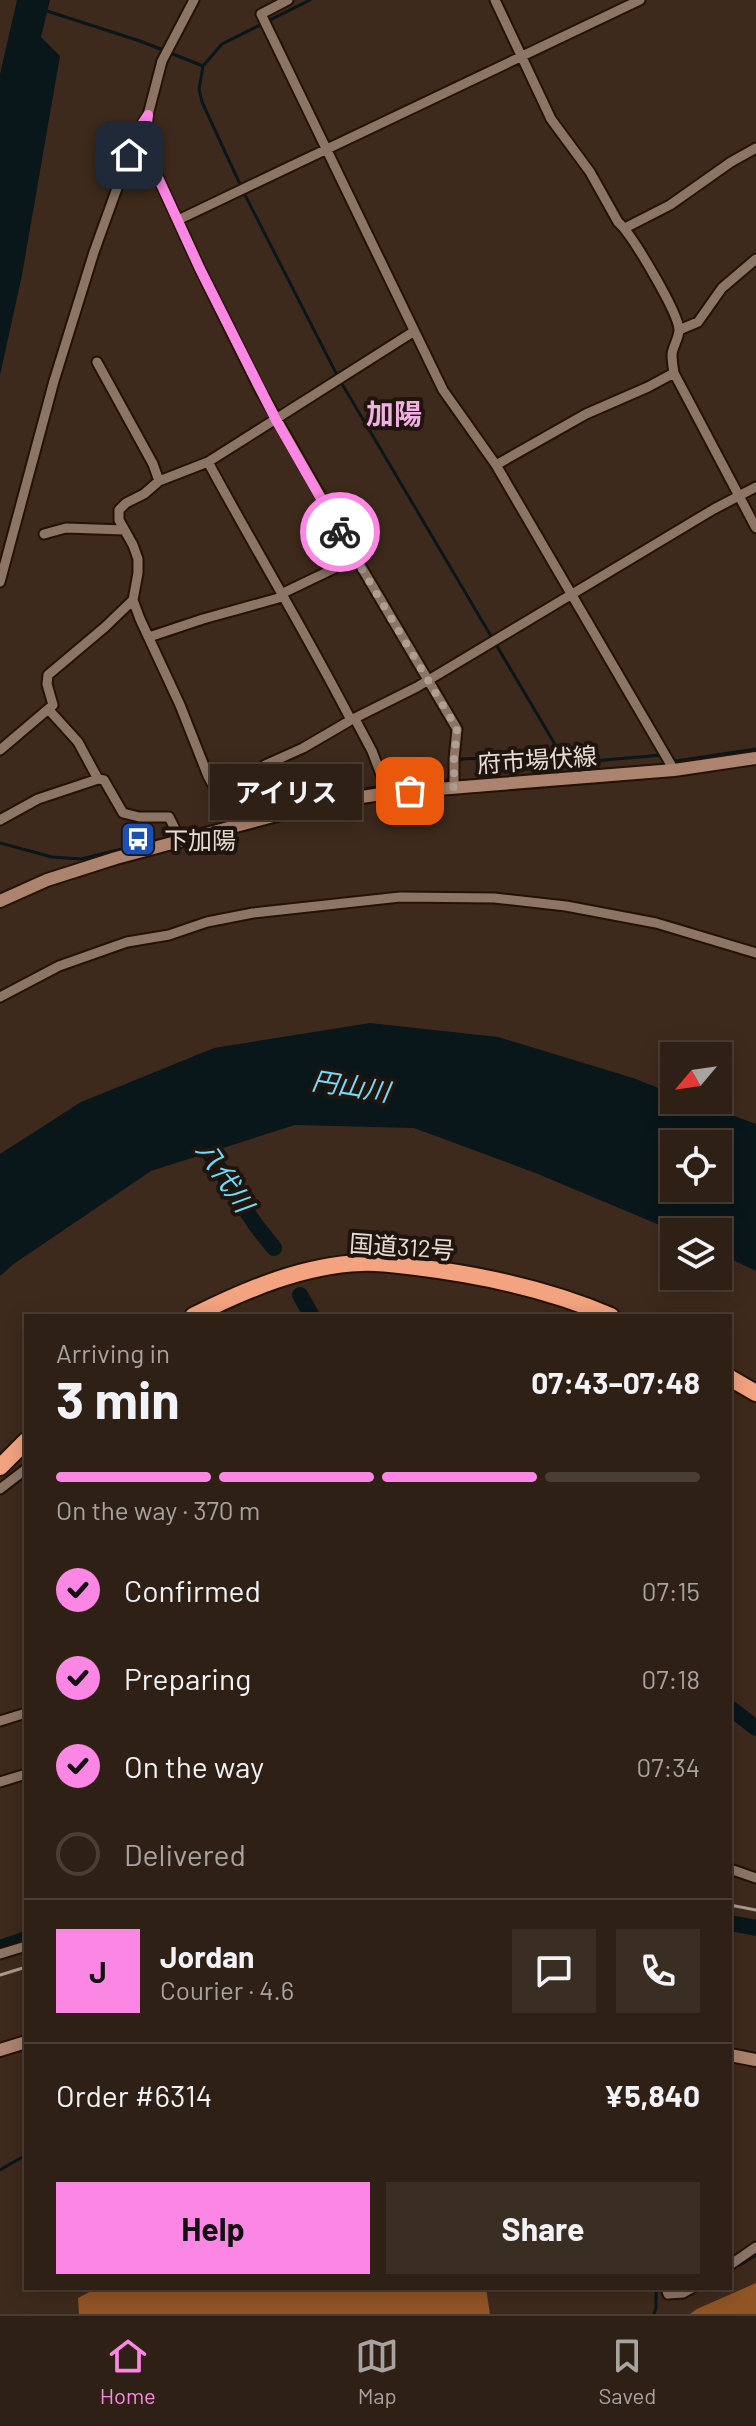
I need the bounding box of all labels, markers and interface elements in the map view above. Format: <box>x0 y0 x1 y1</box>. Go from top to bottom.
pin <box>95 121 163 189</box>
icon: home <box>107 133 151 177</box>
district label: 加陽 <box>366 396 422 430</box>
courier <box>300 492 380 572</box>
icon: bike <box>318 510 362 554</box>
street label: 府市場伏線 <box>476 740 598 778</box>
pin <box>376 757 444 825</box>
callout: アイリス <box>210 763 362 819</box>
icon: bag <box>388 769 432 813</box>
text: アイリス <box>235 776 337 807</box>
bus stop icon: 下加陽 <box>119 820 157 858</box>
place label: 下加陽 <box>164 825 236 854</box>
north arrow <box>660 1042 732 1114</box>
map controls <box>660 1042 732 1290</box>
water label: 円山川 <box>310 1064 395 1107</box>
button: locate <box>660 1130 732 1202</box>
water label: 八代川 <box>191 1135 262 1219</box>
button: layers <box>660 1218 732 1290</box>
street label: 国道312号 <box>348 1228 456 1264</box>
text: Arriving in <box>56 1337 170 1368</box>
text: 07:43–07:48 <box>531 1364 700 1400</box>
text: 3 min <box>56 1367 180 1429</box>
text: On the way · 370 m <box>56 1494 260 1525</box>
icon: check <box>56 1568 100 1612</box>
text: Confirmed <box>124 1572 261 1608</box>
text: 07:15 <box>642 1575 700 1606</box>
icon: check <box>56 1656 100 1700</box>
text: Preparing <box>124 1660 251 1696</box>
text: 07:18 <box>642 1663 700 1694</box>
icon: check <box>56 1744 100 1788</box>
text: On the way <box>124 1748 264 1784</box>
text: 07:34 <box>636 1751 700 1782</box>
text: Delivered <box>124 1836 246 1872</box>
button: chat <box>512 1929 596 2013</box>
button: phone <box>616 1929 700 2013</box>
text: Jordan <box>160 1938 255 1974</box>
text: J <box>89 1953 107 1989</box>
text: Courier · 4.6 <box>160 1974 294 2005</box>
text: Order #6314 <box>56 2077 212 2113</box>
text: ¥5,840 <box>604 2077 700 2113</box>
button: Help <box>56 2182 370 2274</box>
button: Share <box>386 2182 700 2274</box>
tab: Home <box>100 2334 156 2408</box>
tab: Map <box>355 2334 399 2408</box>
tab: Saved <box>599 2334 656 2408</box>

